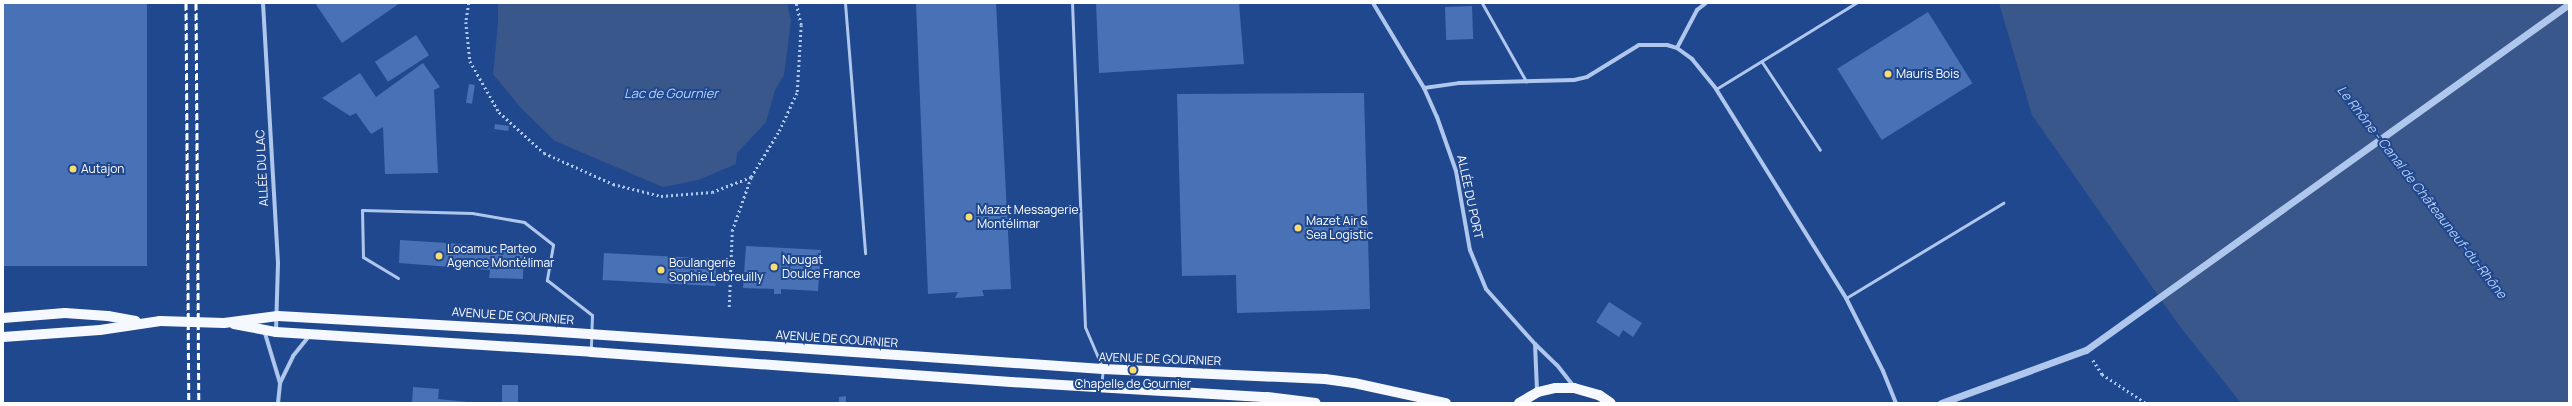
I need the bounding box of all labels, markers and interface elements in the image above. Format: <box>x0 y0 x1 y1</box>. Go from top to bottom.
place label: Mauris Bois <box>1896 67 1959 81</box>
marker: Mauris Bois <box>1883 69 1893 79</box>
water label: Le Rhône - Canal de Châteauneuf-du-Rhône <box>2334 82 2510 302</box>
water label: Lac de Gournier <box>624 85 718 101</box>
street label: ALLÉE DU LAC <box>253 129 271 207</box>
street label: ALLÉE DU PORT <box>1454 154 1486 240</box>
place label: Autajon <box>81 162 124 176</box>
marker: Autajon <box>68 164 78 174</box>
place label: Mazet Messagerie Montélimar <box>977 203 1078 231</box>
marker: Mazet Messagerie Montélimar <box>964 212 974 222</box>
place label: Mazet Air & Sea Logistic <box>1306 214 1373 242</box>
marker: Mazet Air & Sea Logistic <box>1293 223 1303 233</box>
place label: Locamuc Parteo Agence Montélimar <box>447 242 554 270</box>
marker: Locamuc Parteo Agence Montélimar <box>434 251 444 261</box>
place label: Nougat Doulce France <box>782 253 860 281</box>
place label: Boulangerie Sophie Lebreuilly <box>669 256 763 284</box>
marker: Nougat Doulce France <box>769 262 779 272</box>
marker: Boulangerie Sophie Lebreuilly <box>656 265 666 275</box>
street label: AVENUE DE GOURNIER <box>451 305 575 327</box>
street label: AVENUE DE GOURNIER <box>775 328 899 350</box>
street label: AVENUE DE GOURNIER <box>1098 350 1222 368</box>
marker: Chapelle de Gournier <box>1128 365 1138 375</box>
place label: Chapelle de Gournier <box>1075 377 1191 391</box>

